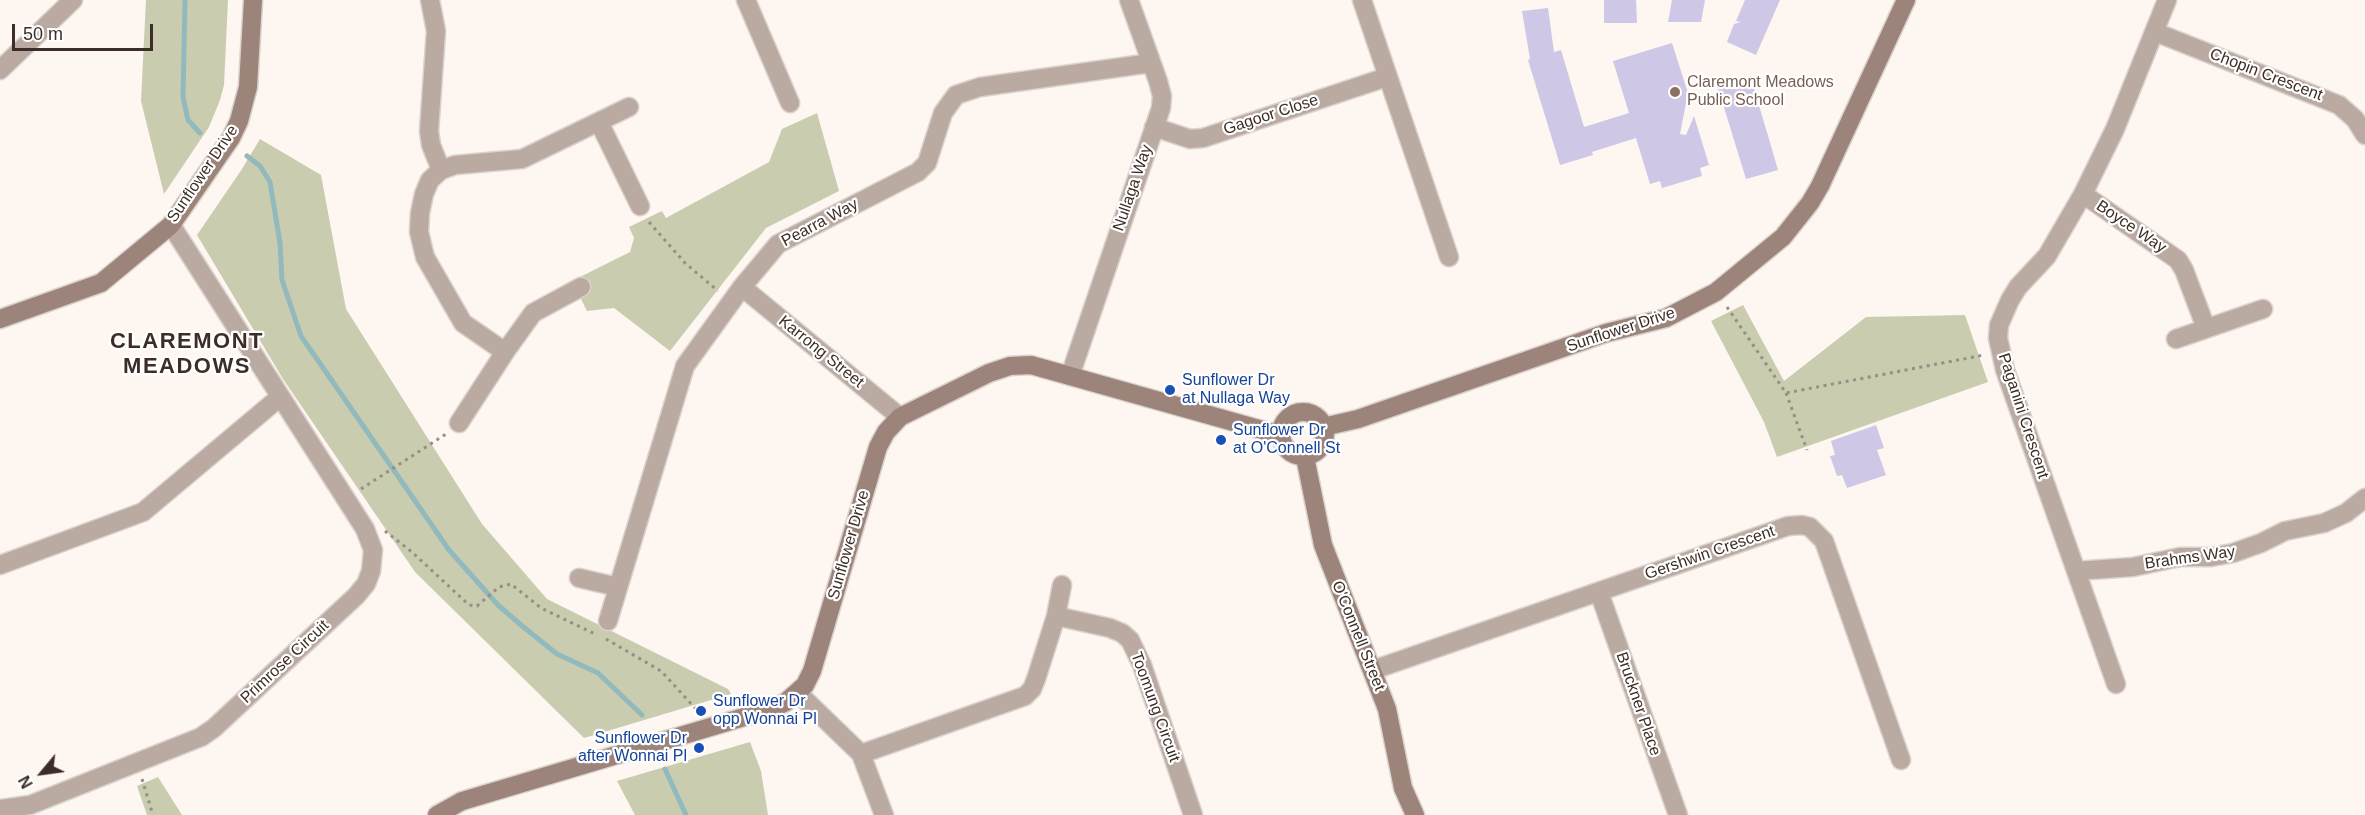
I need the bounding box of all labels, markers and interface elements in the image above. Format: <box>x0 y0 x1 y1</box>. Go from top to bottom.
scale bar <box>15 12 156 50</box>
text: 50 m <box>23 24 63 44</box>
street label: Chopin Crescent <box>2207 45 2325 105</box>
place label: Claremont Meadows Public School <box>1687 73 1834 111</box>
marker: Claremont Meadows Public School <box>1668 85 1682 99</box>
street label: Gagoor Close <box>1221 91 1321 139</box>
street label: Sunflower Drive <box>163 122 243 226</box>
street label: Nullaga Way <box>1109 142 1157 234</box>
street label: Pearra Way <box>778 195 862 251</box>
street label: Boyce Way <box>2092 197 2170 257</box>
street label: Sunflower Drive <box>1564 303 1678 357</box>
street label: Karrong Street <box>775 312 867 392</box>
district label: CLAREMONT MEADOWS <box>110 329 264 380</box>
street label: Paganini Crescent <box>1994 351 2052 481</box>
place label: Sunflower Dr at Nullaga Way <box>1182 371 1290 409</box>
marker: Sunflower Dr at Nullaga Way <box>1163 383 1177 397</box>
place label: Sunflower Dr at O'Connell St <box>1233 421 1340 459</box>
marker: Sunflower Dr at O'Connell St <box>1214 433 1228 447</box>
street label: Sunflower Drive <box>824 488 874 602</box>
street label: Gershwin Crescent <box>1643 522 1777 584</box>
street label: Brahms Way <box>2144 542 2236 574</box>
street label: O'Connell Street <box>1327 578 1389 694</box>
street label: Primrose Circuit <box>237 616 333 708</box>
street label: Toomung Circuit <box>1126 649 1184 765</box>
street label: Bruckner Place <box>1611 650 1665 758</box>
place label: Sunflower Dr opp Wonnai Pl <box>713 692 817 730</box>
marker: Sunflower Dr opp Wonnai Pl <box>694 704 708 718</box>
place label: Sunflower Dr after Wonnai Pl <box>578 729 687 767</box>
marker: Sunflower Dr after Wonnai Pl <box>692 741 706 755</box>
north arrow <box>12 743 72 803</box>
text: N <box>16 773 36 791</box>

